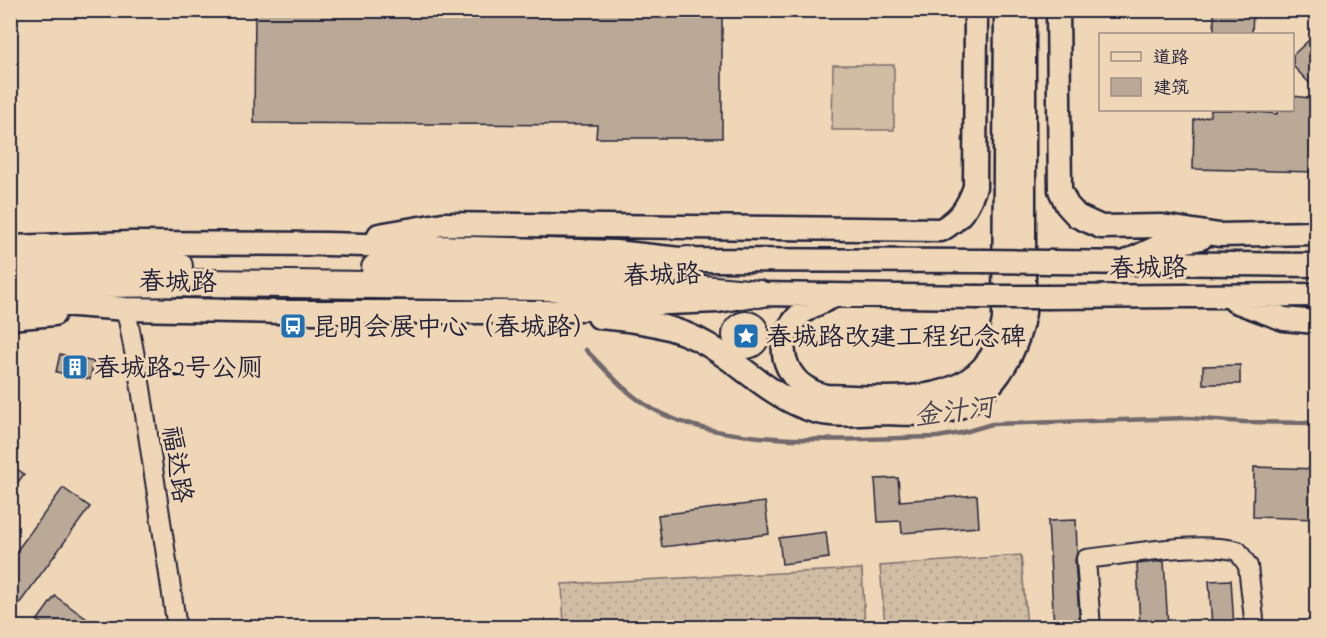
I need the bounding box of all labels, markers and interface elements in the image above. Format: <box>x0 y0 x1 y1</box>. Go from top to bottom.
legend <box>1099 33 1294 111</box>
text: 道路 <box>1153 46 1189 72</box>
text: 建筑 <box>1153 76 1189 102</box>
street label: 春城路 <box>1109 250 1187 290</box>
street label: 春城路 <box>622 257 702 297</box>
street label: 春城路 <box>139 264 217 304</box>
place label: 昆明会展中心（春城路） <box>312 310 598 348</box>
bus stop icon: 昆明会展中心（春城路） <box>278 311 308 341</box>
place label: 春城路改建工程纪念碑 <box>766 320 1026 358</box>
place icon: 春城路改建工程纪念碑 <box>731 321 761 351</box>
place label: 春城路2号公厕 <box>94 351 263 389</box>
building icon: 春城路2号公厕 <box>60 352 90 382</box>
water label: 金汁河 <box>912 389 1001 438</box>
street label: 福达路 <box>150 423 200 506</box>

